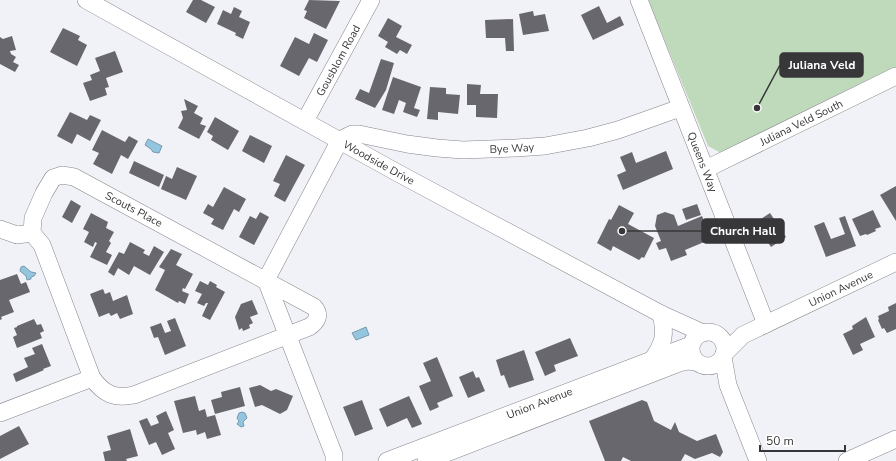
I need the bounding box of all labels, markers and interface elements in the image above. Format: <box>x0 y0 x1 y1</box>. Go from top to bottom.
street label: Gousblom Road <box>313 22 364 99</box>
callout: Juliana Veld <box>780 53 863 77</box>
text: Juliana Veld <box>788 57 855 73</box>
street label: Juliana Veld South <box>756 96 845 150</box>
street label: Queens Way <box>683 130 721 195</box>
street label: Woodside Drive <box>340 137 417 189</box>
street label: Bye Way <box>489 140 535 157</box>
street label: Scouts Place <box>102 188 165 231</box>
callout: Church Hall <box>702 219 784 243</box>
text: Church Hall <box>710 223 776 239</box>
street label: Union Avenue <box>806 267 876 311</box>
street label: Union Avenue <box>504 384 575 423</box>
scale bar <box>760 427 845 453</box>
text: 50 m <box>766 433 794 449</box>

